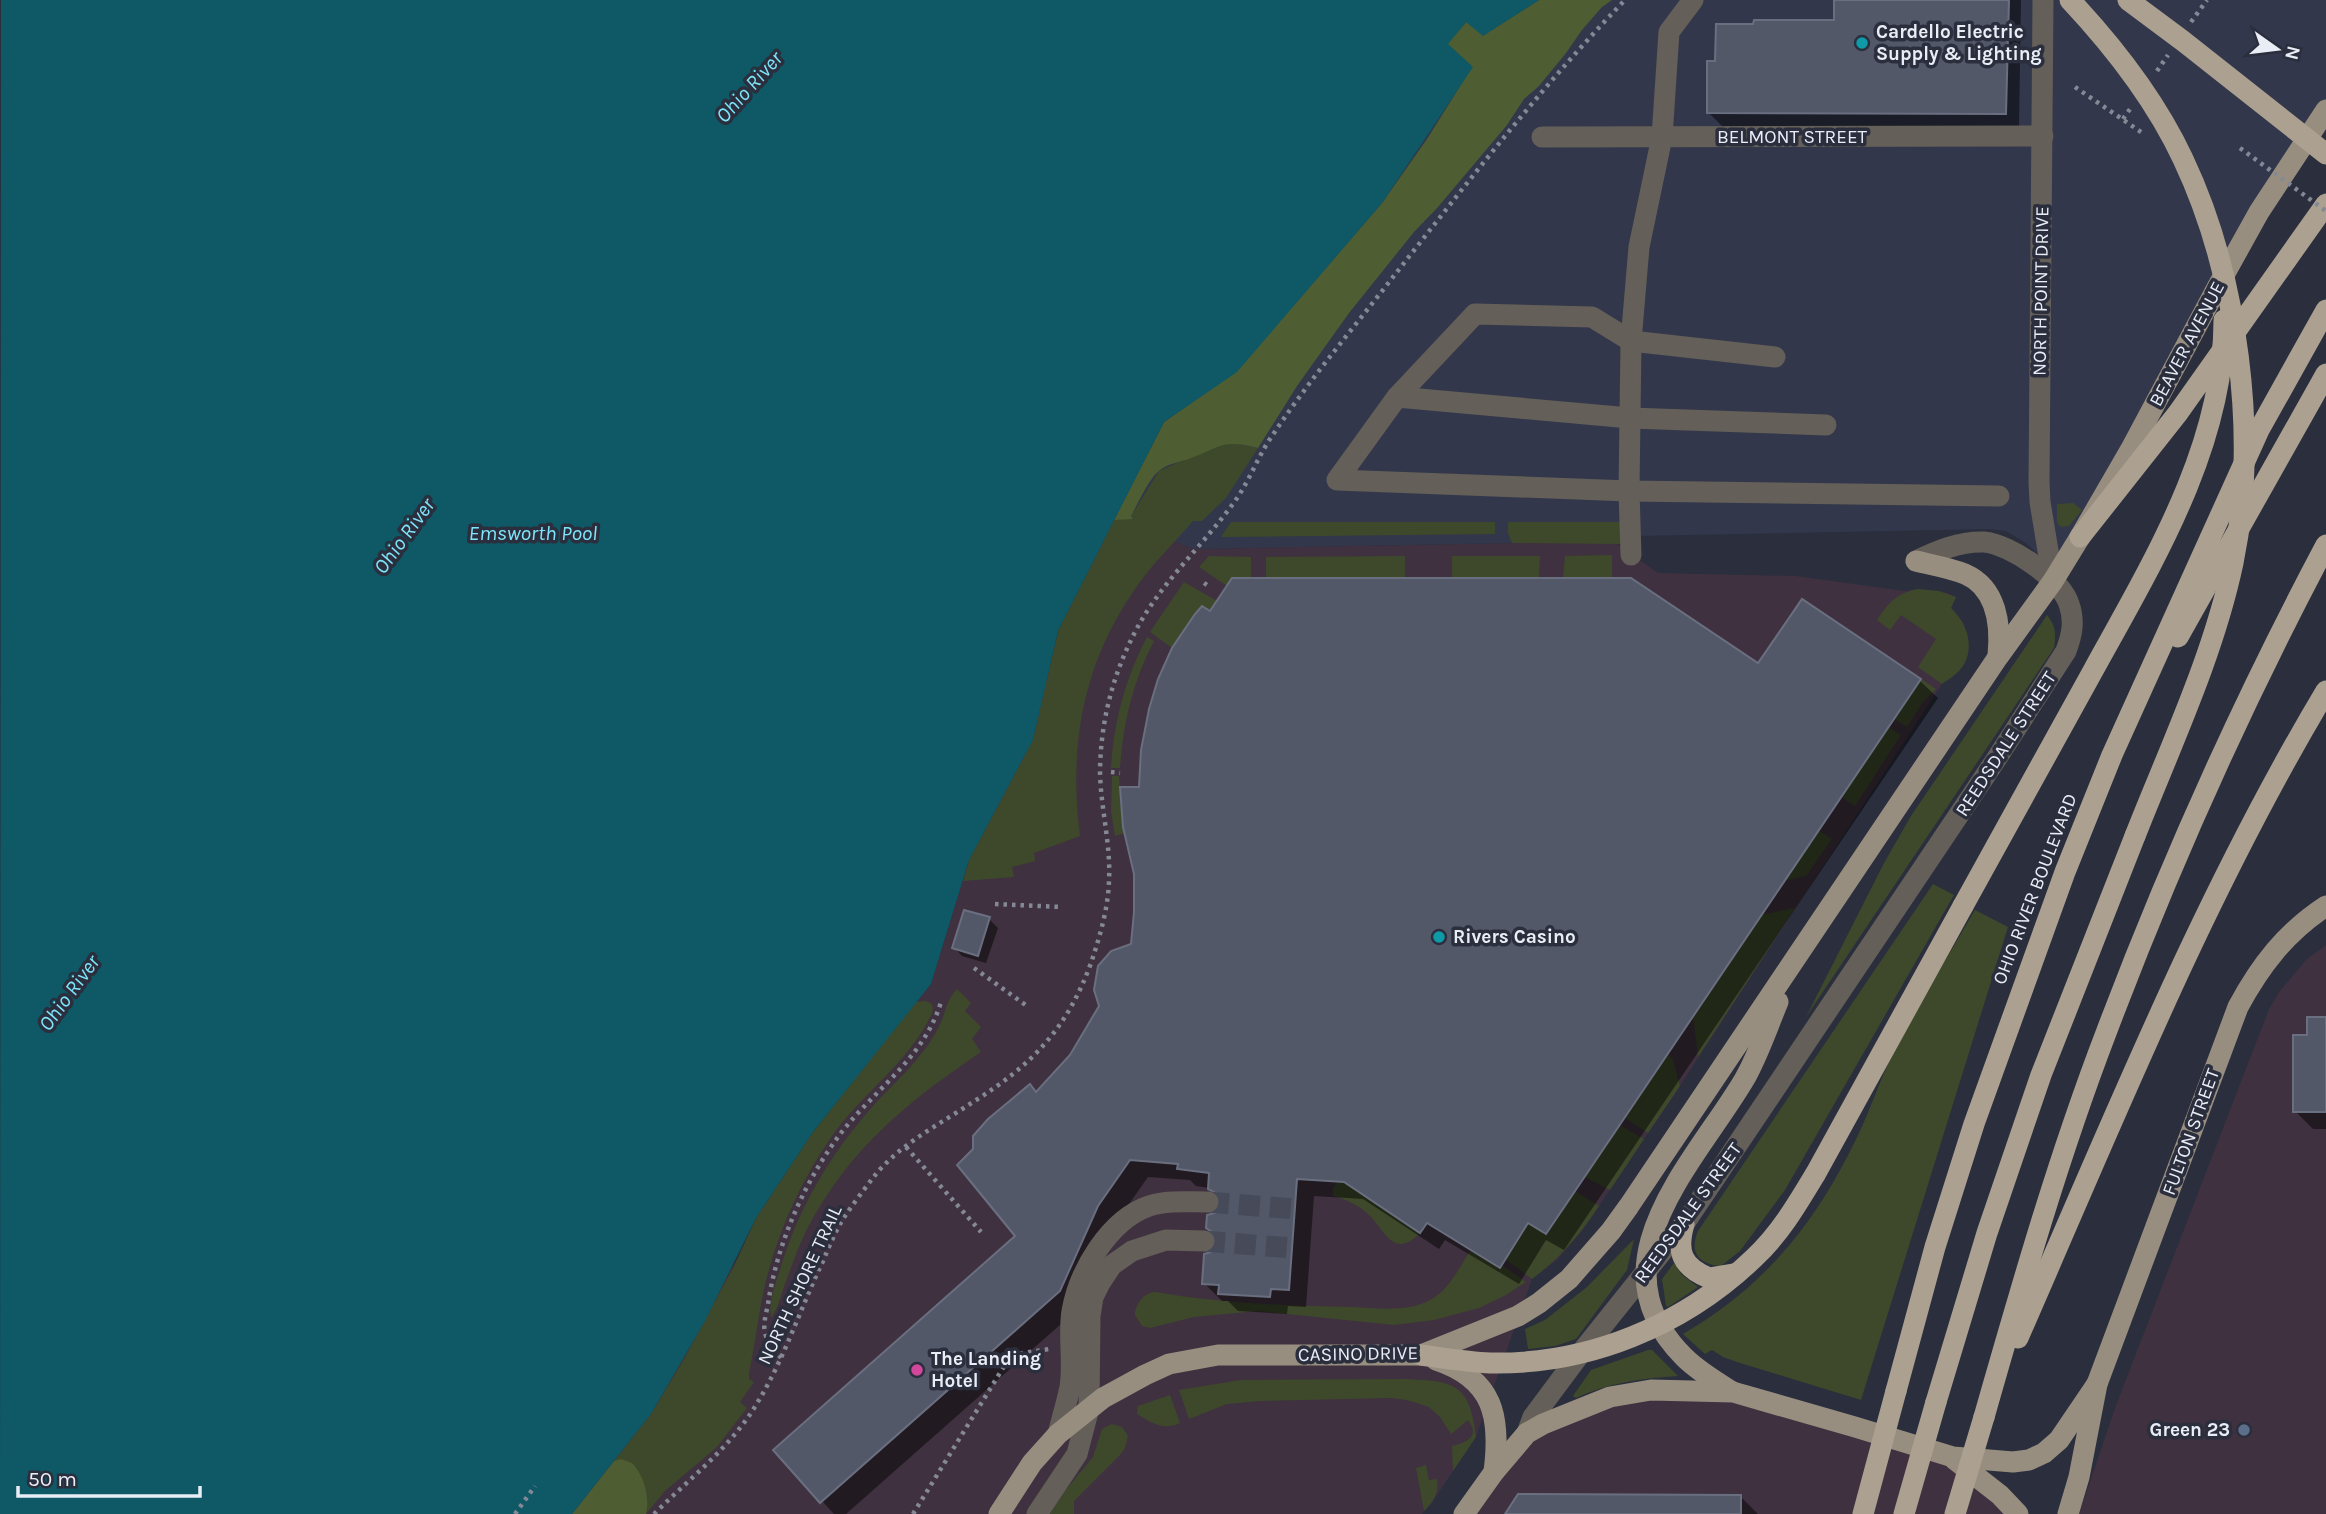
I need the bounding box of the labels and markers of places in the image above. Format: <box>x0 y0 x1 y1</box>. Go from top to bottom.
place label: Cardello Electric Supply & Lighting <box>1876 21 2042 65</box>
marker: Cardello Electric Supply & Lighting <box>1854 35 1870 51</box>
place label: Rivers Casino <box>1453 926 1576 948</box>
marker: Rivers Casino <box>1431 929 1447 945</box>
place label: The Landing Hotel <box>931 1348 1041 1392</box>
marker: The Landing Hotel <box>909 1362 925 1378</box>
place label: Green 23 <box>2150 1419 2230 1441</box>
marker: Green 23 <box>2236 1422 2252 1438</box>

